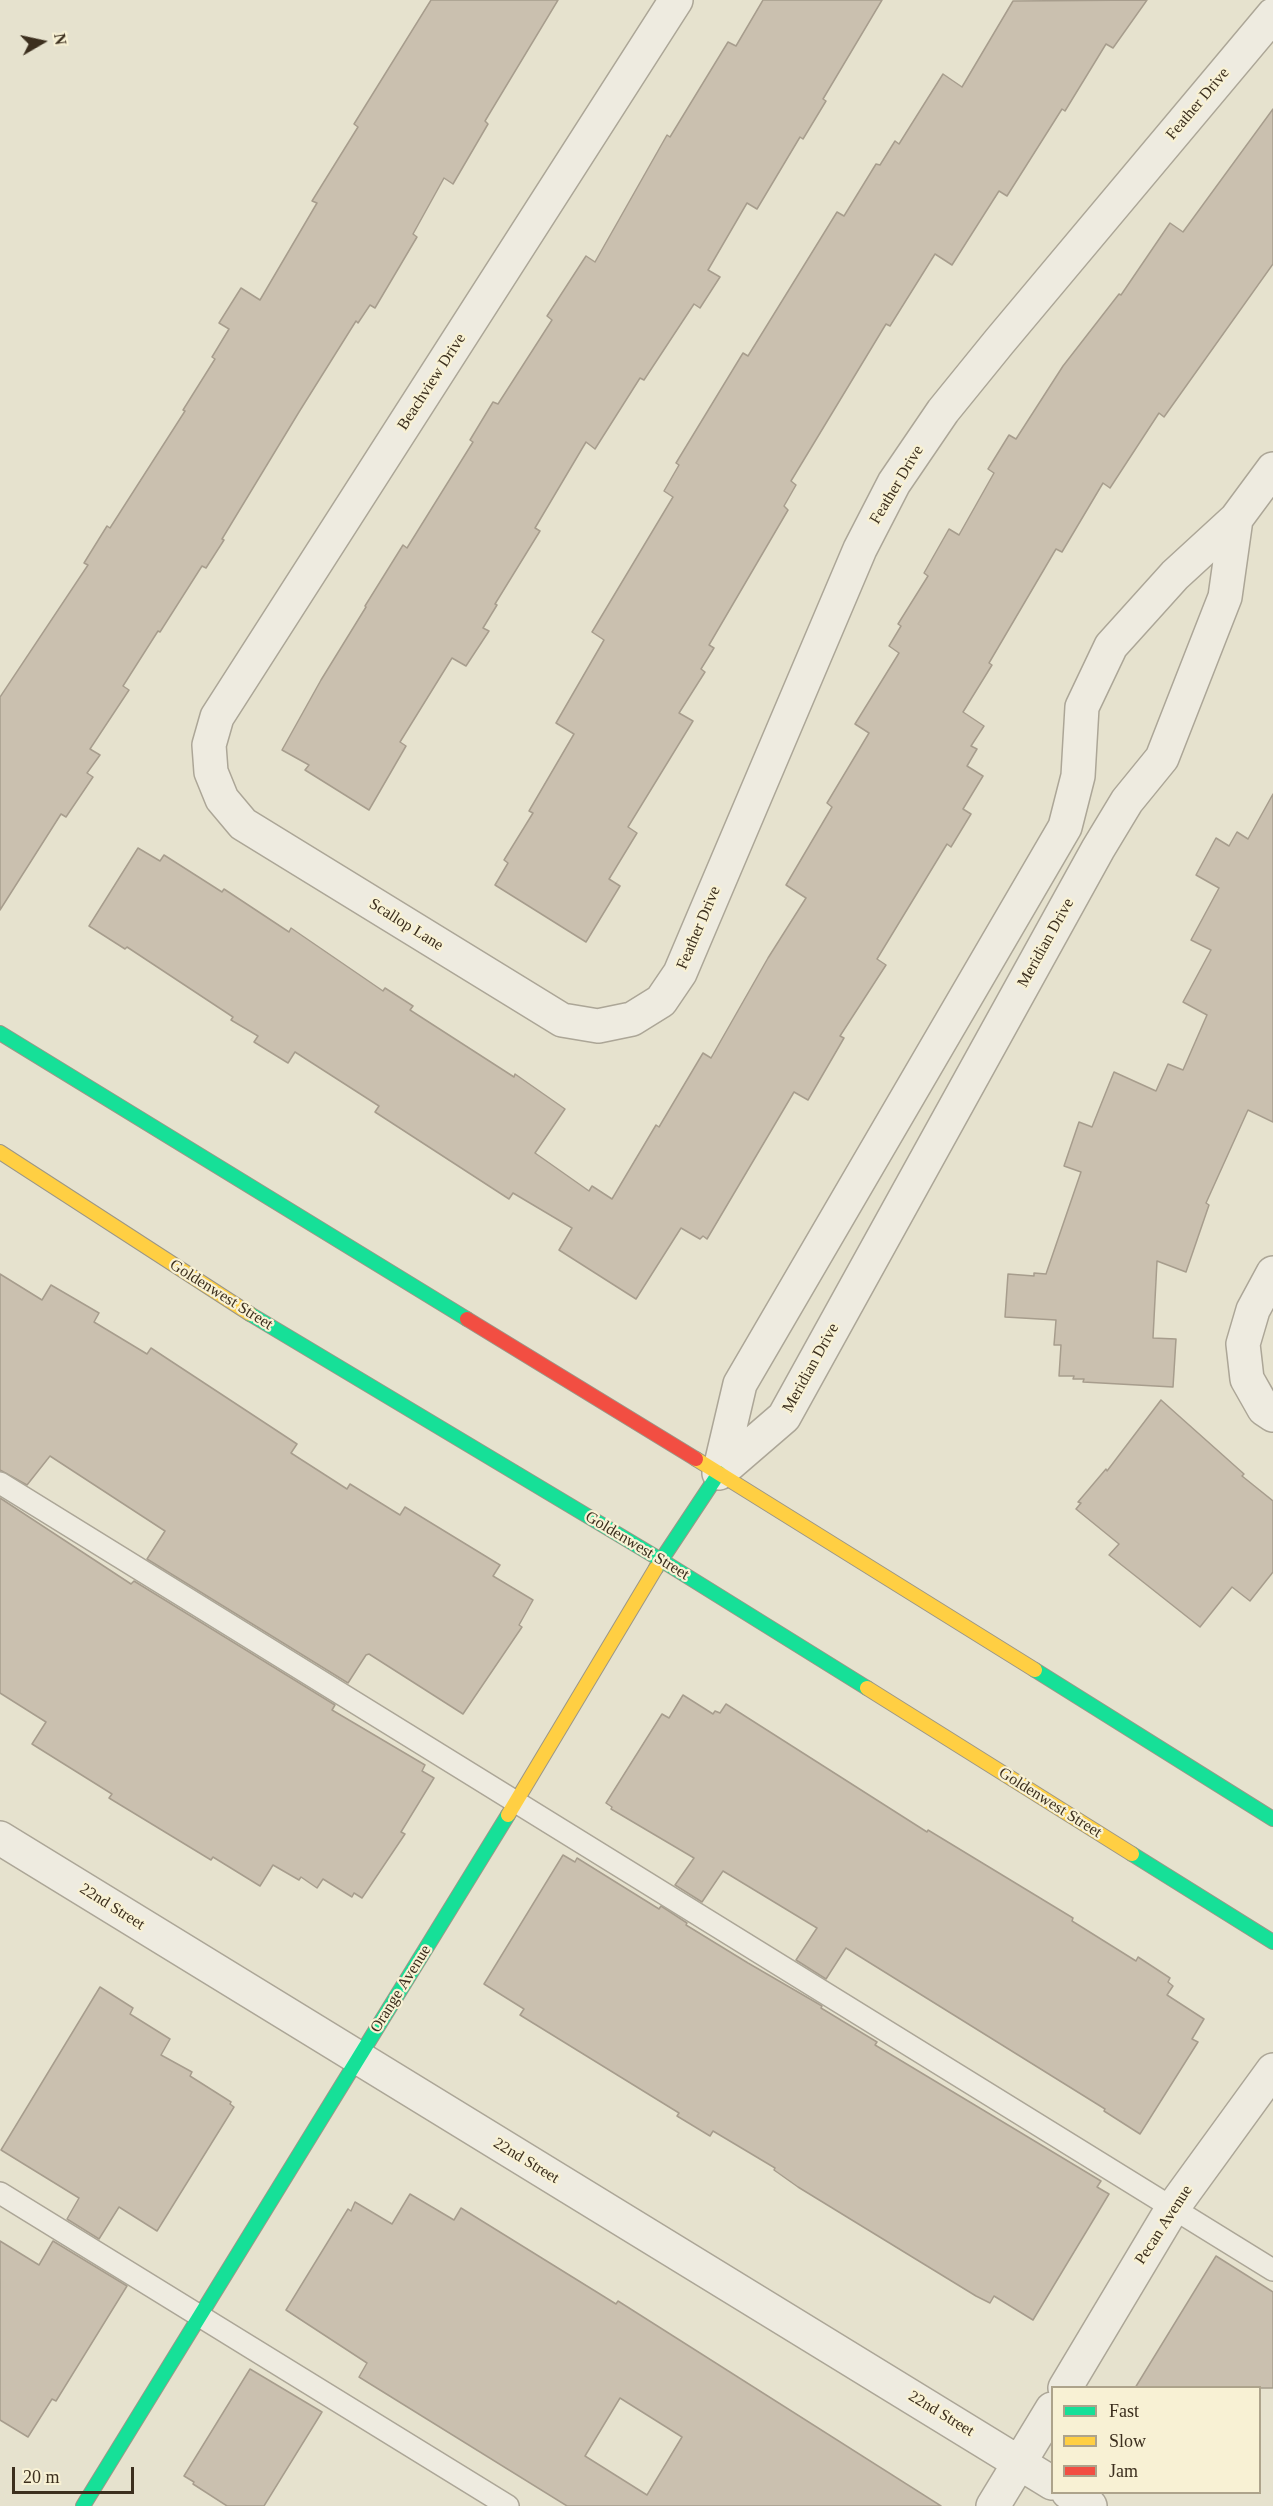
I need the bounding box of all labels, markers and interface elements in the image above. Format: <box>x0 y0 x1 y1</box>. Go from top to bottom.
north arrow <box>12 12 72 72</box>
text: N <box>51 32 70 46</box>
street label: Feather Drive <box>1162 64 1234 144</box>
street label: Beachview Drive <box>394 330 470 434</box>
street label: Feather Drive <box>866 442 928 528</box>
street label: Feather Drive <box>673 884 725 972</box>
street label: Scallop Lane <box>365 895 447 955</box>
street label: Meridian Drive <box>1014 895 1078 991</box>
street label: Goldenwest Street <box>166 1256 276 1334</box>
street label: Meridian Drive <box>779 1320 843 1416</box>
street label: Goldenwest Street <box>582 1507 692 1585</box>
street label: Goldenwest Street <box>995 1764 1105 1842</box>
street label: 22nd Street <box>76 1879 148 1935</box>
street label: Orange Avenue <box>366 1942 436 2036</box>
street label: 22nd Street <box>490 2134 562 2188</box>
street label: Pecan Avenue <box>1131 2182 1197 2268</box>
legend <box>1051 2386 1261 2494</box>
street label: 22nd Street <box>905 2387 977 2441</box>
text: Fast <box>1109 2401 1139 2421</box>
text: Slow <box>1109 2431 1146 2451</box>
scale bar <box>15 2455 136 2493</box>
text: Jam <box>1109 2461 1138 2481</box>
text: 20 m <box>23 2467 60 2487</box>

